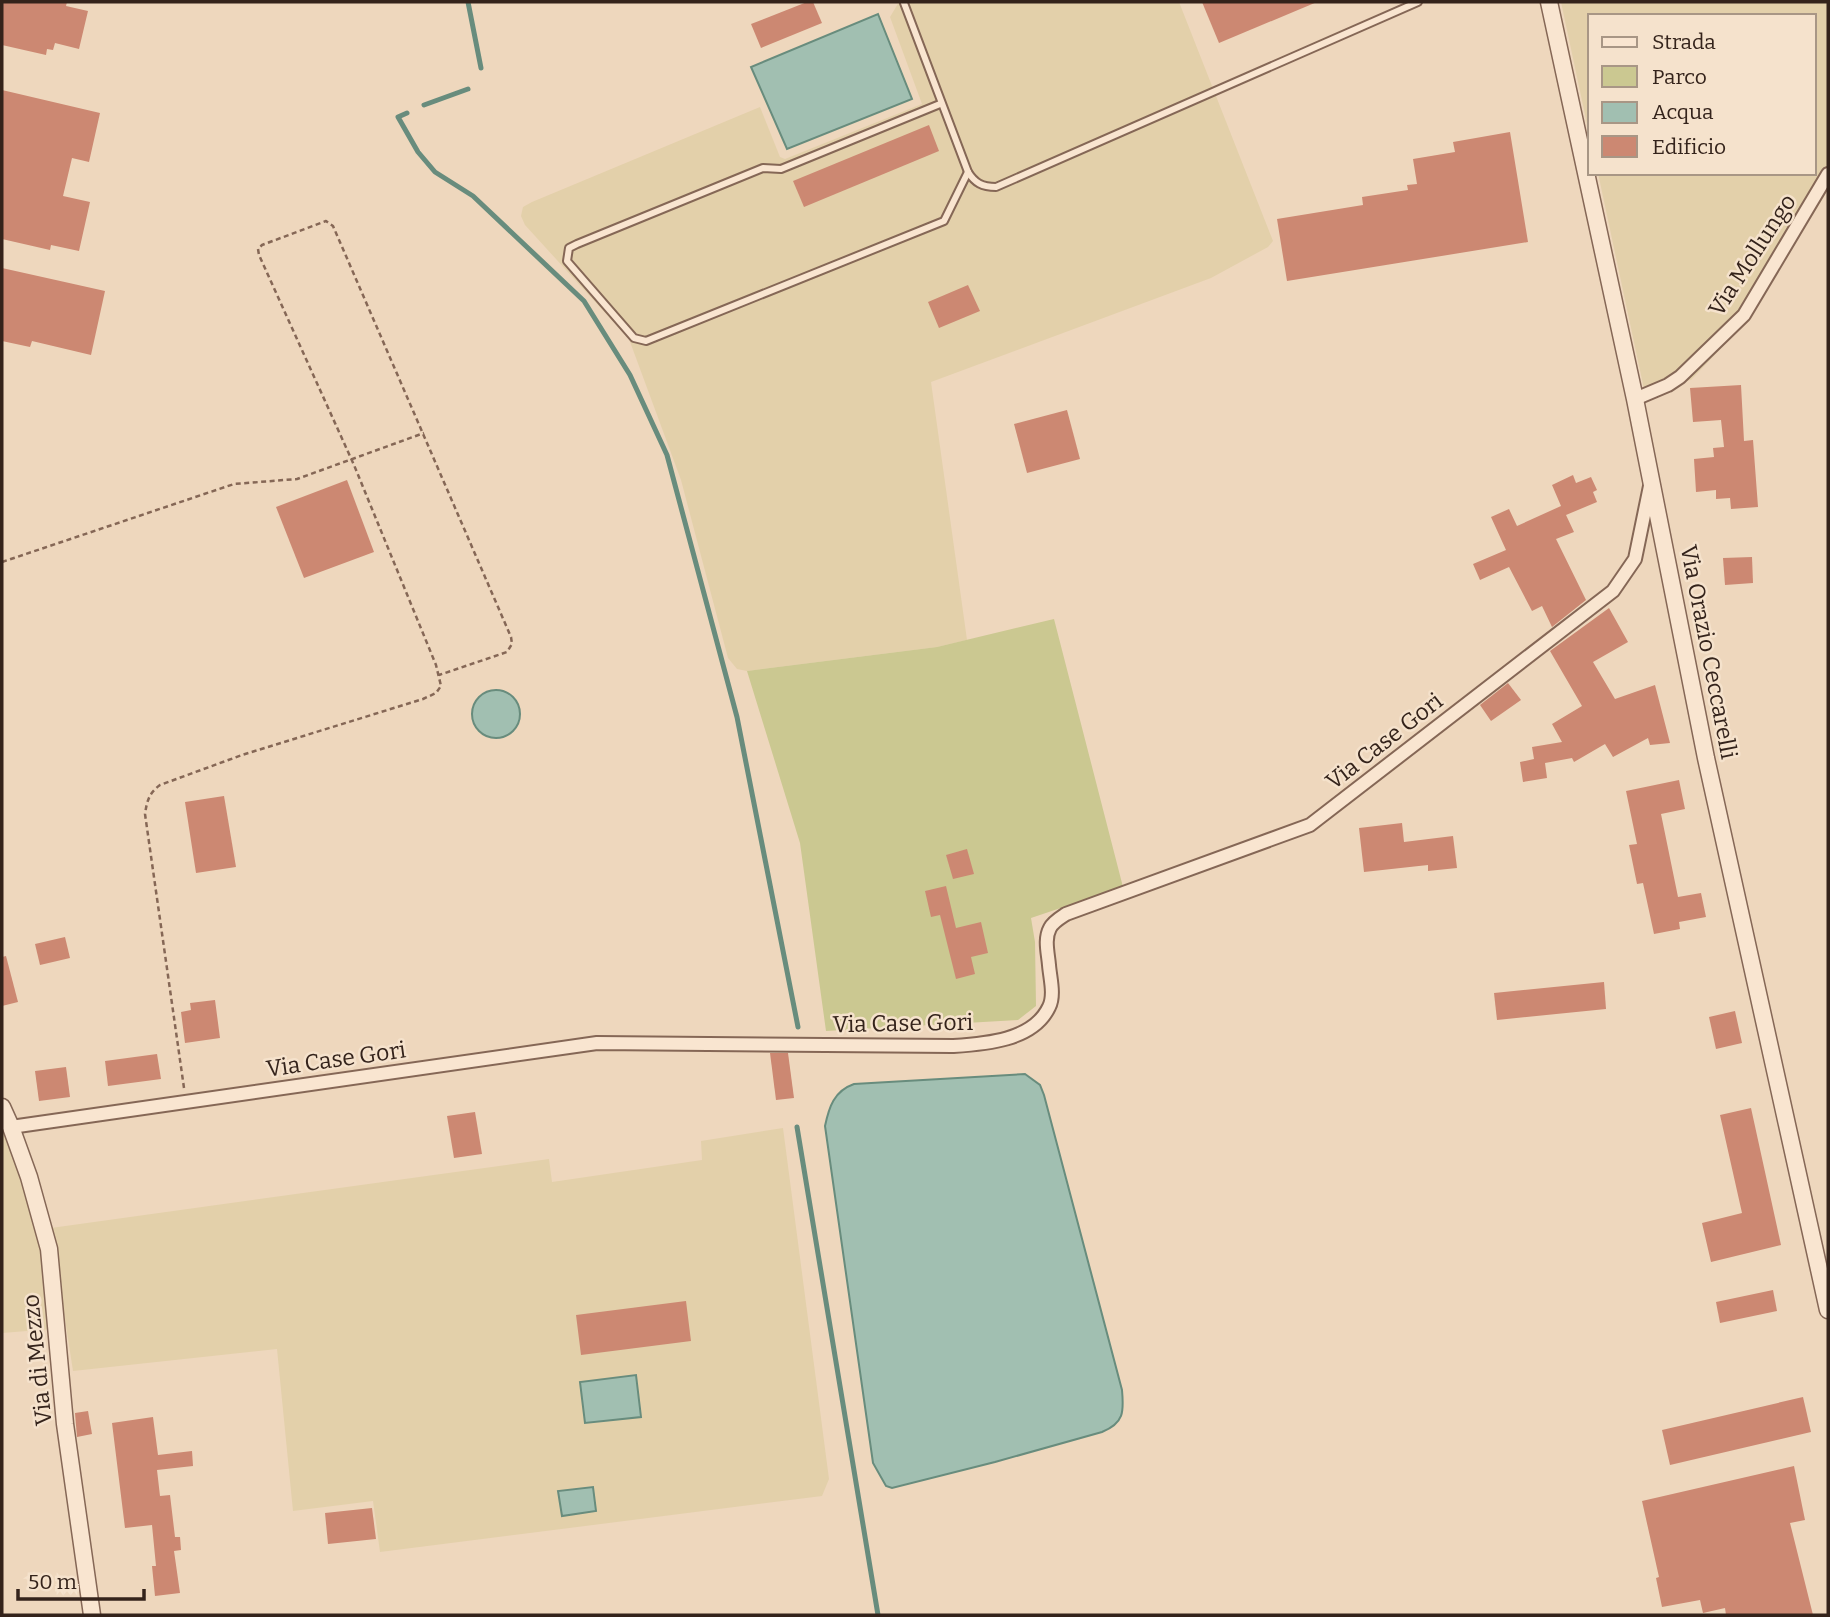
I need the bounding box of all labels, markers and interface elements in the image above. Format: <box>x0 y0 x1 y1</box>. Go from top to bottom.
legend <box>1588 14 1816 175</box>
text: Strada <box>1652 29 1716 55</box>
text: Parco <box>1652 64 1707 90</box>
text: Acqua <box>1652 99 1714 125</box>
text: Edificio <box>1652 134 1726 160</box>
street label: Via Mollungo <box>1702 189 1802 321</box>
street label: Via Orazio Ceccarelli <box>1674 543 1744 762</box>
street label: Via Case Gori <box>1320 687 1448 795</box>
street label: Via Case Gori <box>832 1008 974 1038</box>
street label: Via Case Gori <box>264 1035 408 1083</box>
street label: Via di Mezzo <box>16 1293 58 1427</box>
scale bar <box>18 1558 144 1602</box>
text: 50 m <box>28 1569 77 1595</box>

